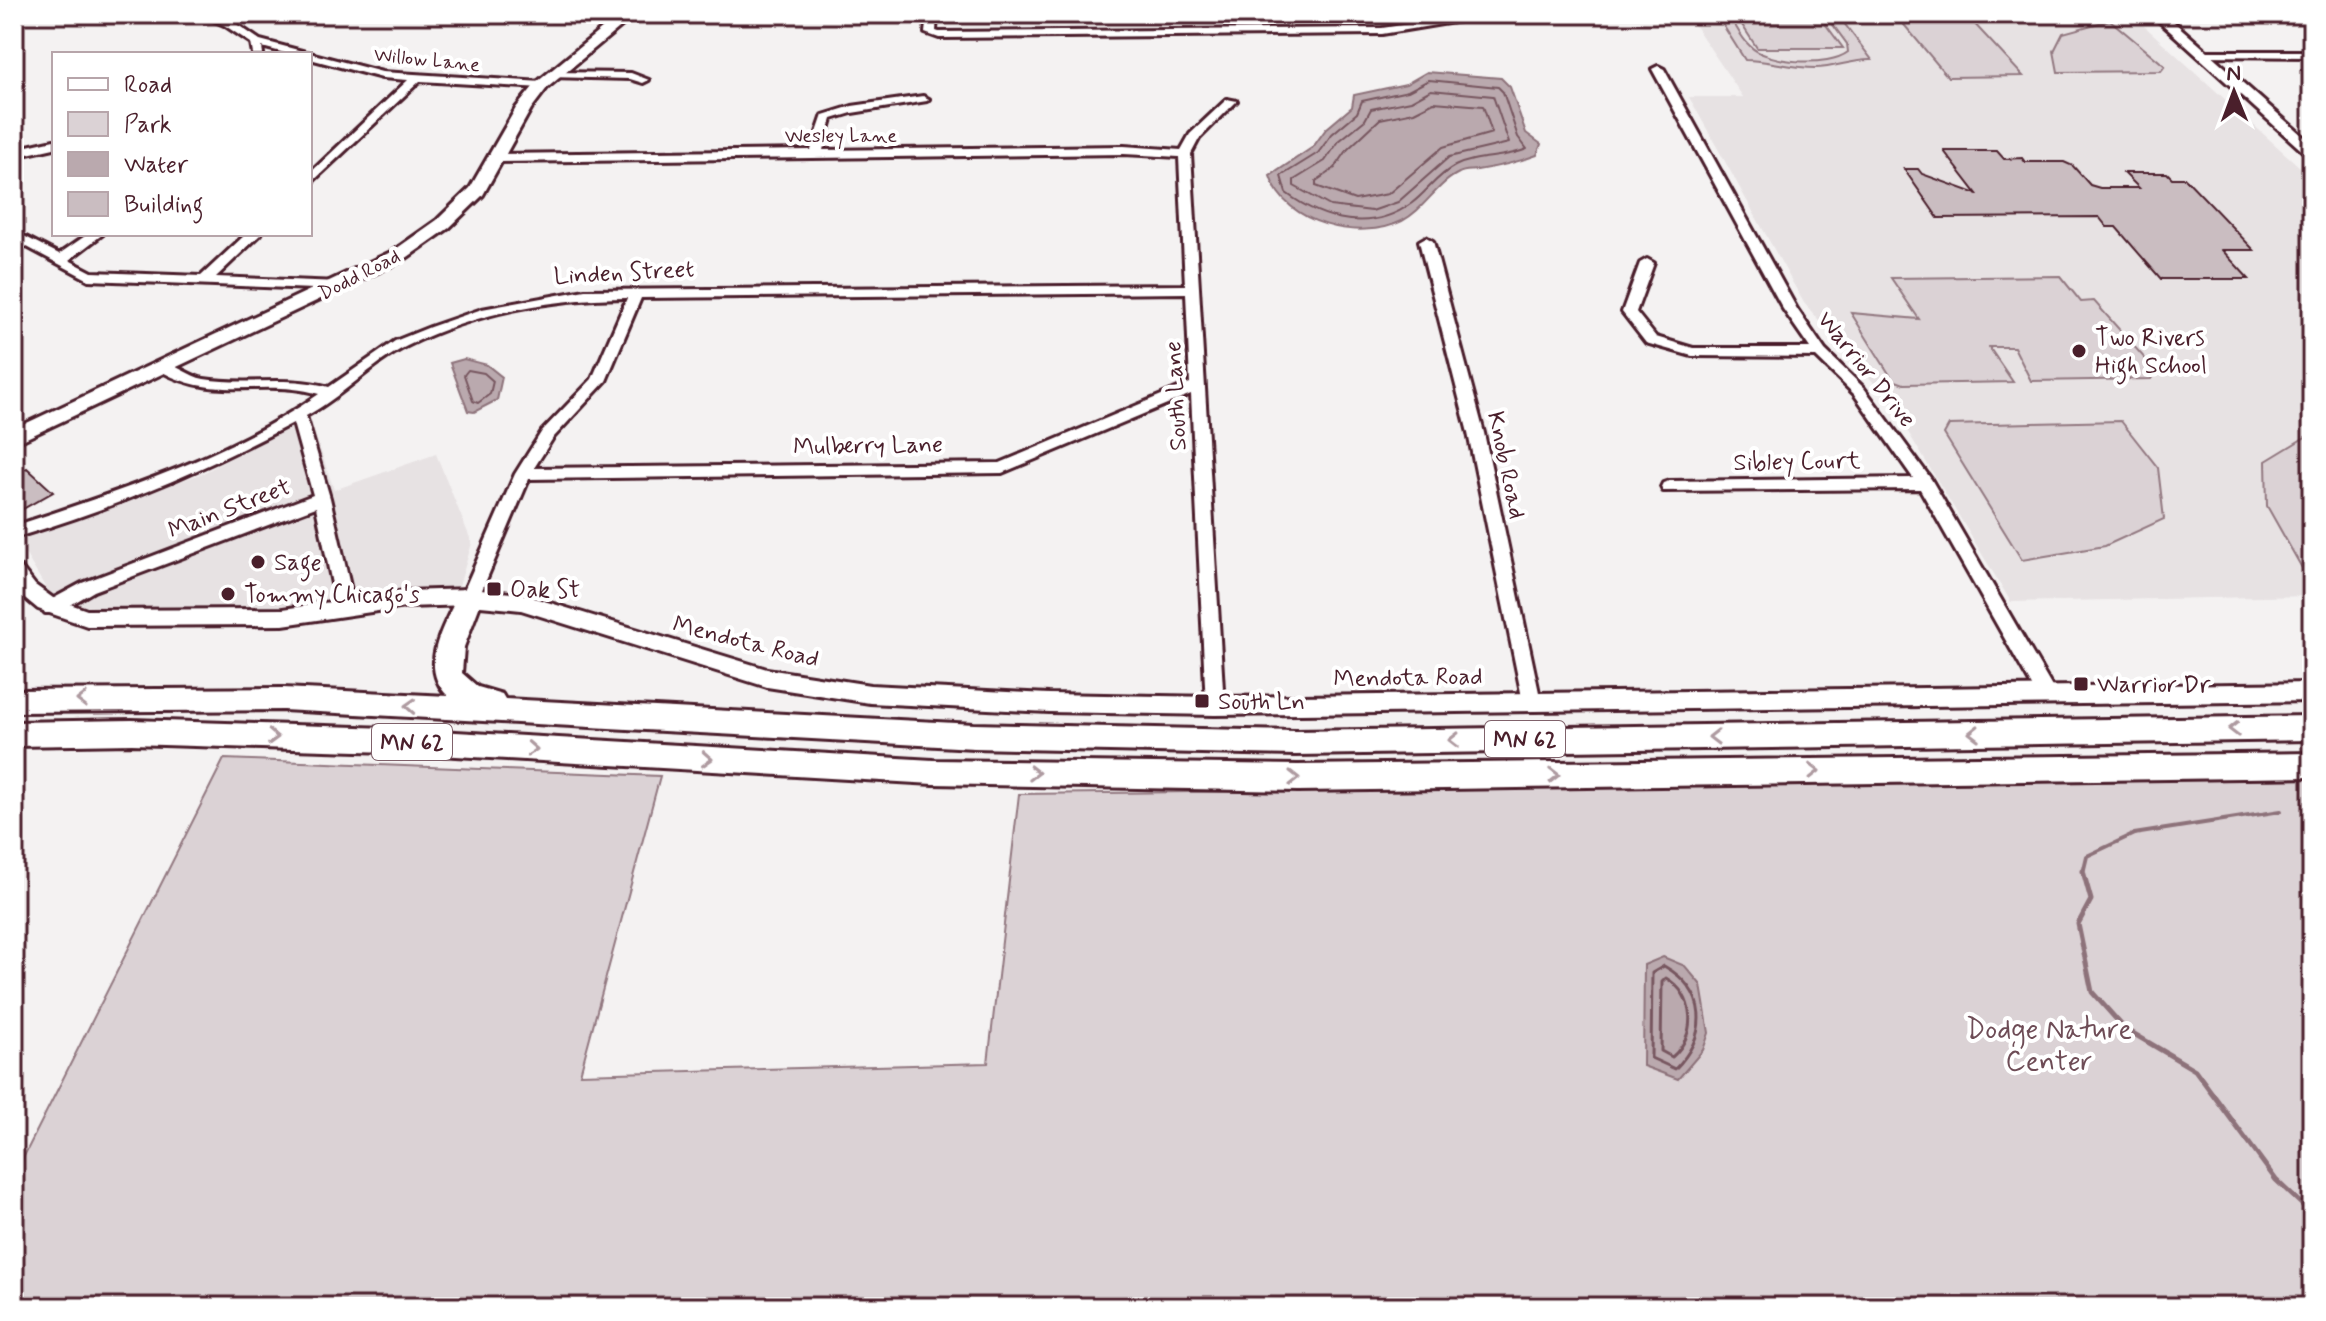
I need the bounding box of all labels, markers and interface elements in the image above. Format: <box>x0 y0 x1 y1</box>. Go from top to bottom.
street label: Willow Lane <box>372 41 481 80</box>
legend <box>52 52 312 236</box>
north arrow <box>2194 52 2274 132</box>
text: N <box>2226 60 2241 88</box>
text: Road <box>124 70 172 101</box>
text: Park <box>124 110 172 141</box>
street label: Wesley Lane <box>785 123 897 150</box>
text: Water <box>124 150 189 181</box>
text: Building <box>124 190 204 224</box>
street label: Dodd Road <box>314 243 405 307</box>
street label: Linden Street <box>553 254 695 293</box>
street label: Warrior Drive <box>1809 305 1922 434</box>
place label: Two Rivers High School <box>2095 323 2207 385</box>
street label: South Lane <box>1158 340 1195 452</box>
marker: Two Rivers High School <box>2070 342 2088 360</box>
street label: Knob Road <box>1479 409 1532 522</box>
street label: Mulberry Lane <box>793 430 943 463</box>
street label: Sibley Court <box>1733 446 1861 479</box>
street label: Main Street <box>164 472 295 547</box>
place label: Sage <box>274 548 322 582</box>
marker: Sage <box>249 553 267 571</box>
place label: Oak St <box>510 575 580 606</box>
place label: Tommy Chicago's <box>244 580 420 614</box>
marker: Oak St <box>485 580 503 598</box>
marker: Tommy Chicago's <box>219 585 237 603</box>
street label: Mendota Road <box>669 609 822 676</box>
street label: Mendota Road <box>1333 662 1483 695</box>
place label: Warrior Dr <box>2097 670 2211 701</box>
marker: Warrior Dr <box>2072 675 2090 693</box>
place label: South Ln <box>1218 687 1305 718</box>
one-way arrow <box>75 691 88 709</box>
marker: South Ln <box>1193 692 1211 710</box>
one-way arrow <box>403 697 416 714</box>
road number: MN 62 <box>1485 721 1565 757</box>
one-way arrow <box>2227 721 2240 738</box>
road number: MN 62 <box>372 724 452 760</box>
one-way arrow <box>1967 724 1980 742</box>
one-way arrow <box>267 728 280 745</box>
one-way arrow <box>1707 728 1720 746</box>
one-way arrow <box>1447 732 1460 749</box>
one-way arrow <box>526 740 539 757</box>
one-way arrow <box>701 750 714 767</box>
one-way arrow <box>1808 762 1821 780</box>
one-way arrow <box>1028 765 1041 782</box>
one-way arrow <box>1548 766 1561 783</box>
one-way arrow <box>1288 769 1301 786</box>
park label: Dodge Nature Center <box>1966 1012 2132 1081</box>

